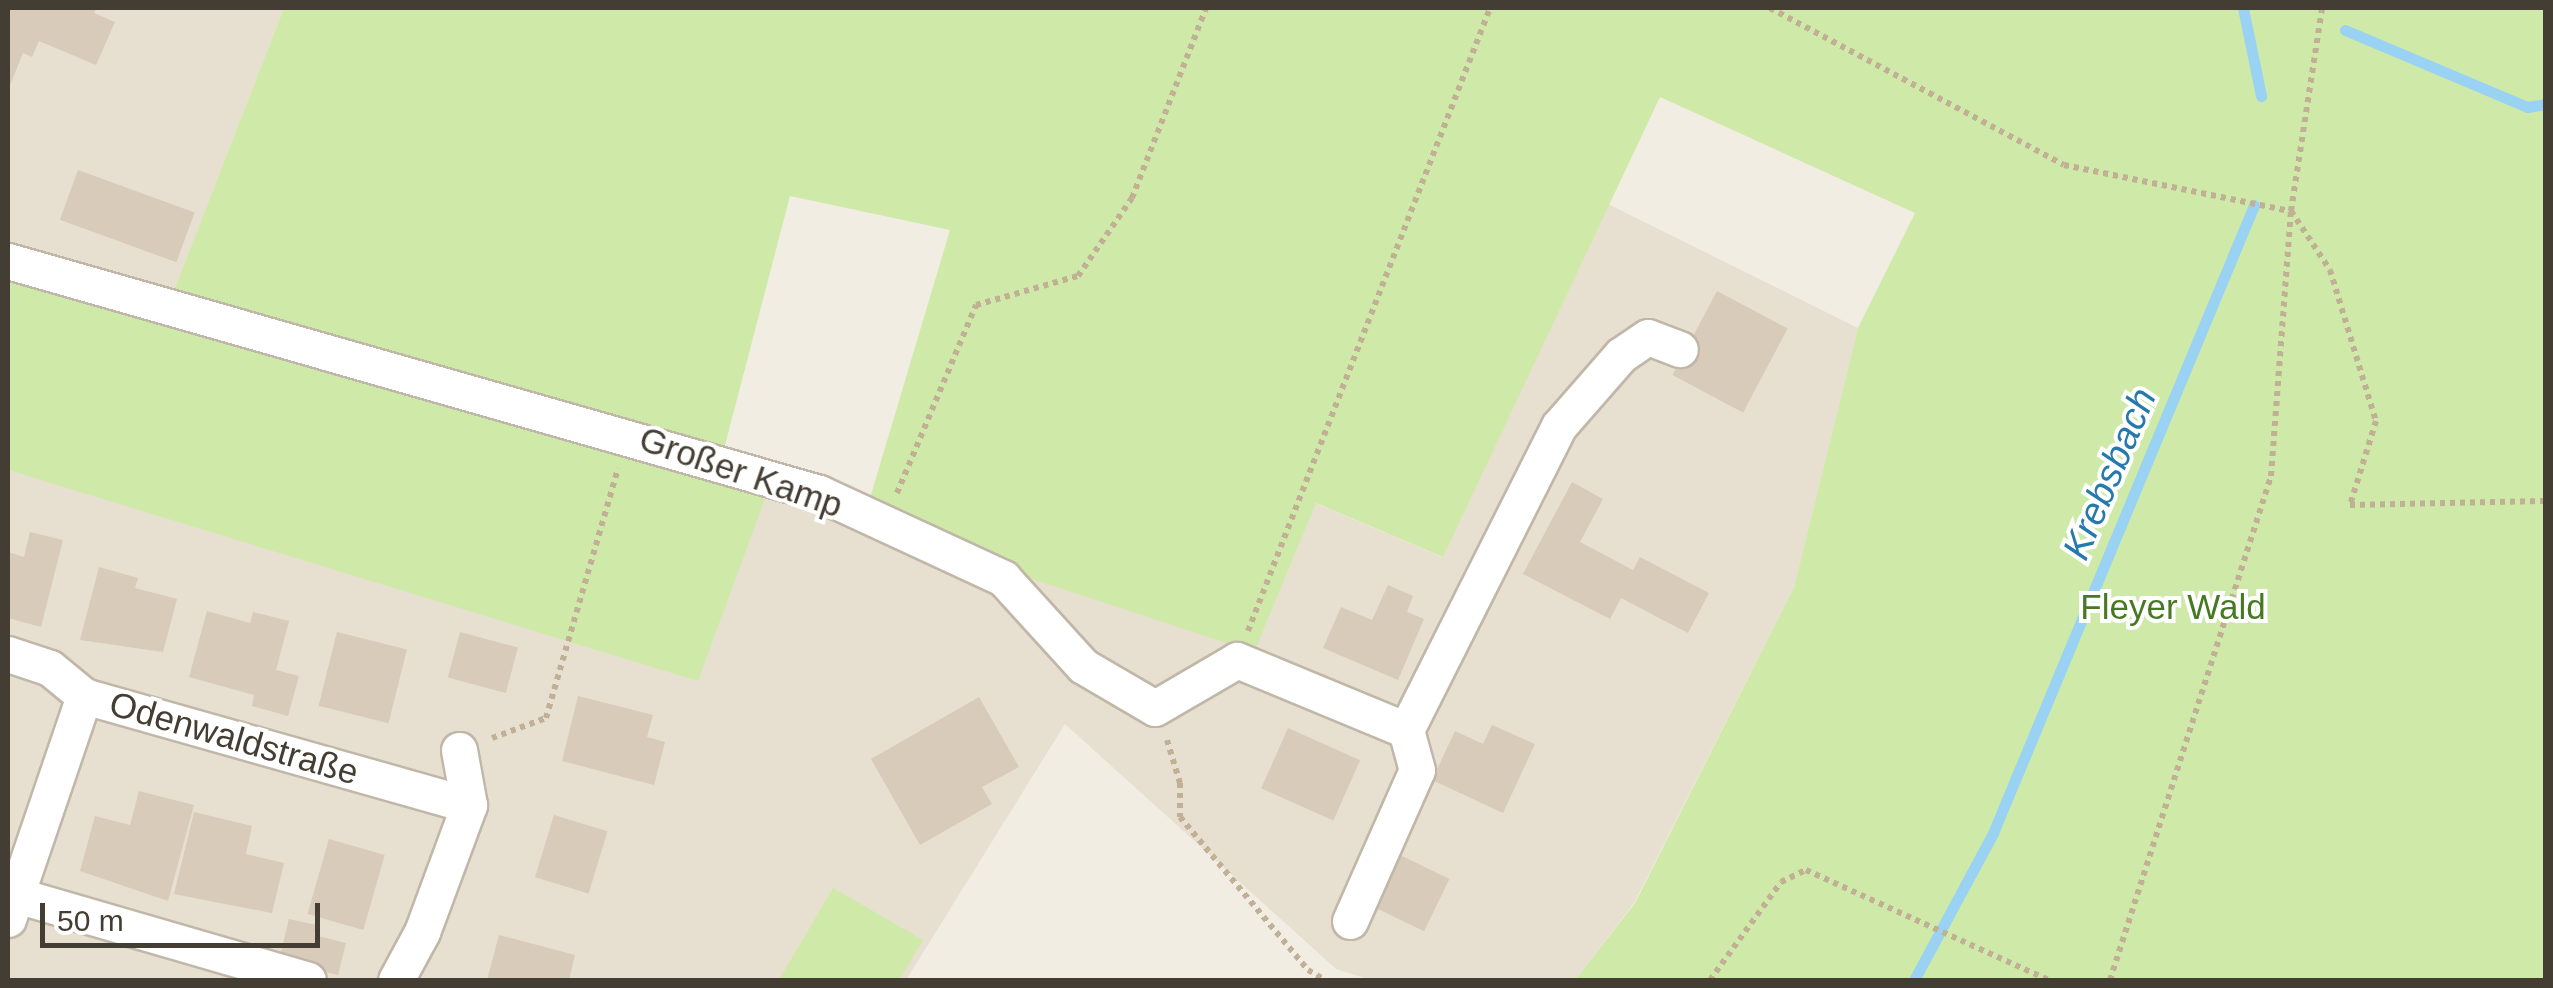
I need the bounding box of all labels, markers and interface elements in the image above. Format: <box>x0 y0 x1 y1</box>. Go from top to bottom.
water label: Krebsbach <box>2054 381 2166 567</box>
street label: Großer Kamp <box>634 418 848 526</box>
park label: Fleyer Wald <box>2080 586 2266 628</box>
street label: Odenwaldstraße <box>105 682 363 794</box>
scale bar <box>45 883 325 945</box>
text: 50 m <box>57 904 124 937</box>

